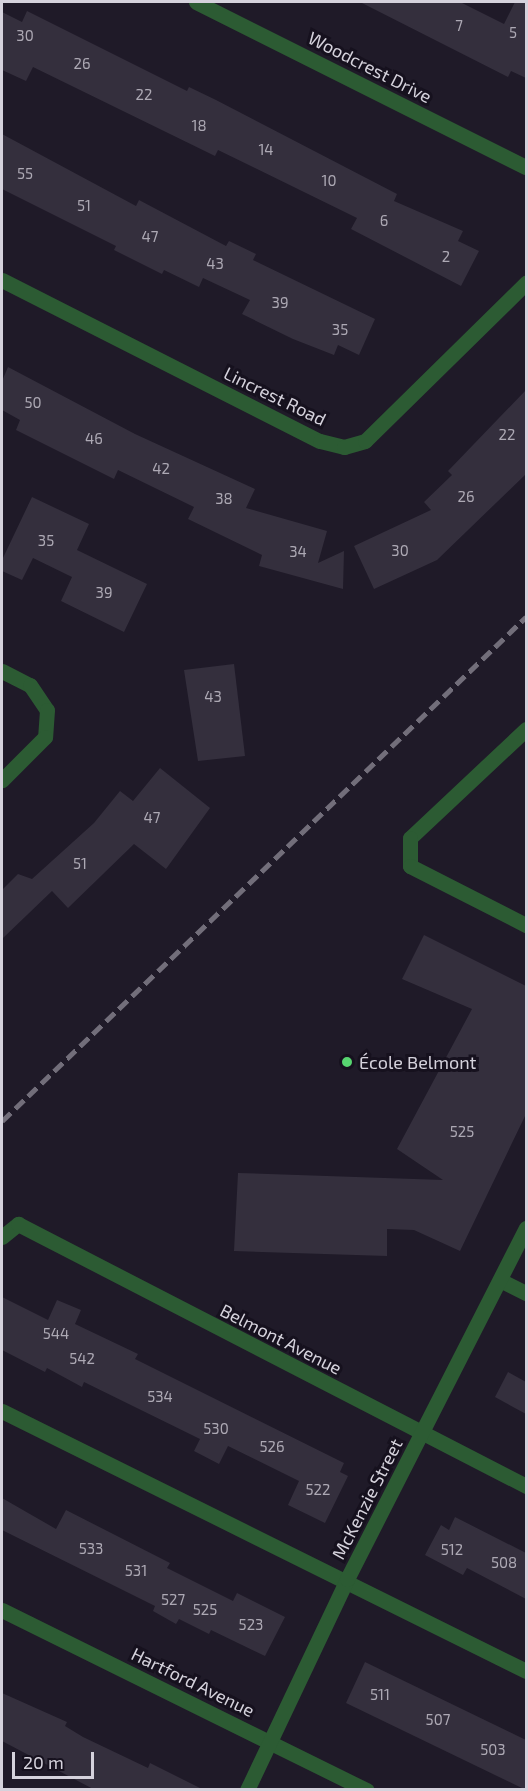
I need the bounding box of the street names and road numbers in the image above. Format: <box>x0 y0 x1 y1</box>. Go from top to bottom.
street label: Woodcrest Drive <box>305 27 435 107</box>
street label: Lincrest Road <box>220 362 330 430</box>
street label: Belmont Avenue <box>216 1299 346 1379</box>
street label: McKenzie Street <box>327 1435 407 1563</box>
street label: Hartford Avenue <box>128 1643 258 1721</box>

